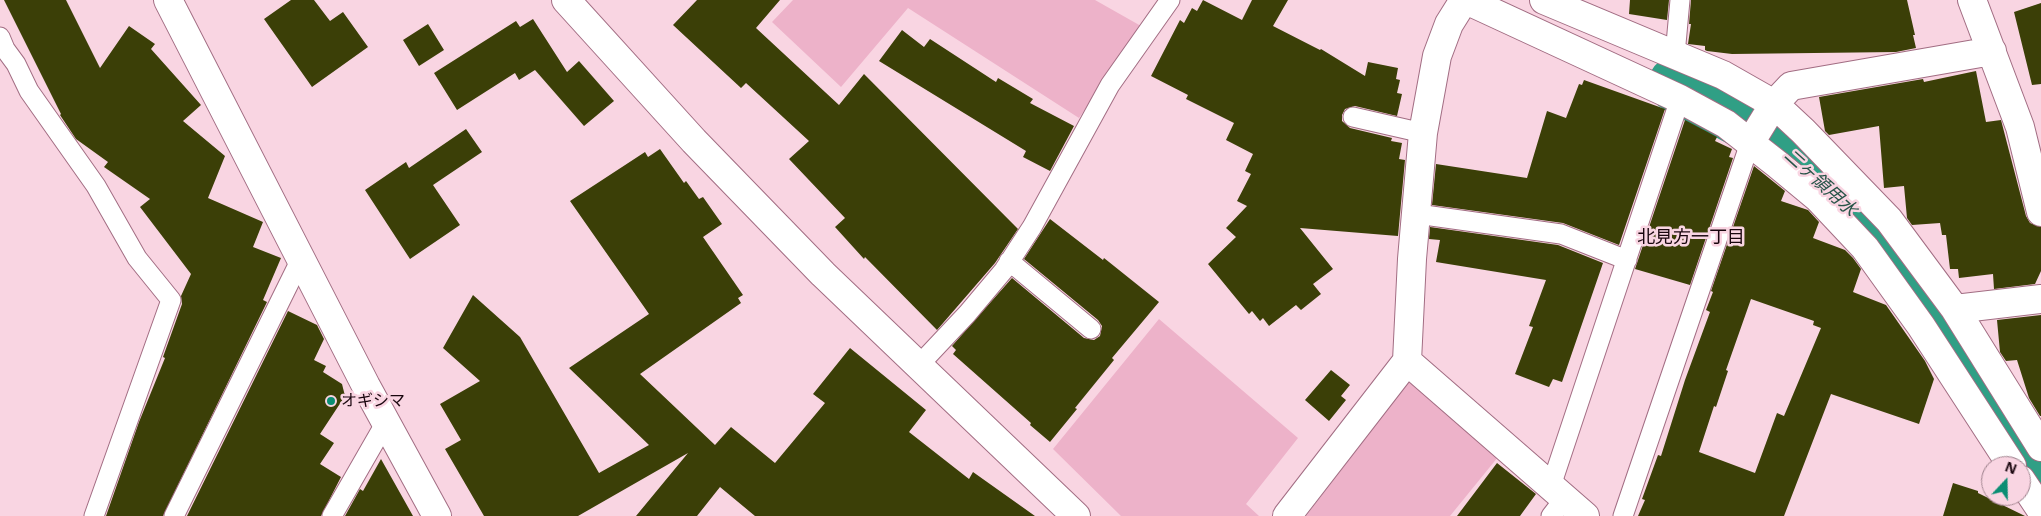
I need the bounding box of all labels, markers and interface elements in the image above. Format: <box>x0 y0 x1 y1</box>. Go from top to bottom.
water label: 二ヶ領用水 <box>1779 145 1861 221</box>
district label: 北見方一丁目 <box>1637 227 1745 249</box>
place label: オギシマ <box>341 391 405 411</box>
marker: オギシマ <box>325 395 337 407</box>
north arrow <box>1981 456 2031 506</box>
text: N <box>2002 457 2020 478</box>

